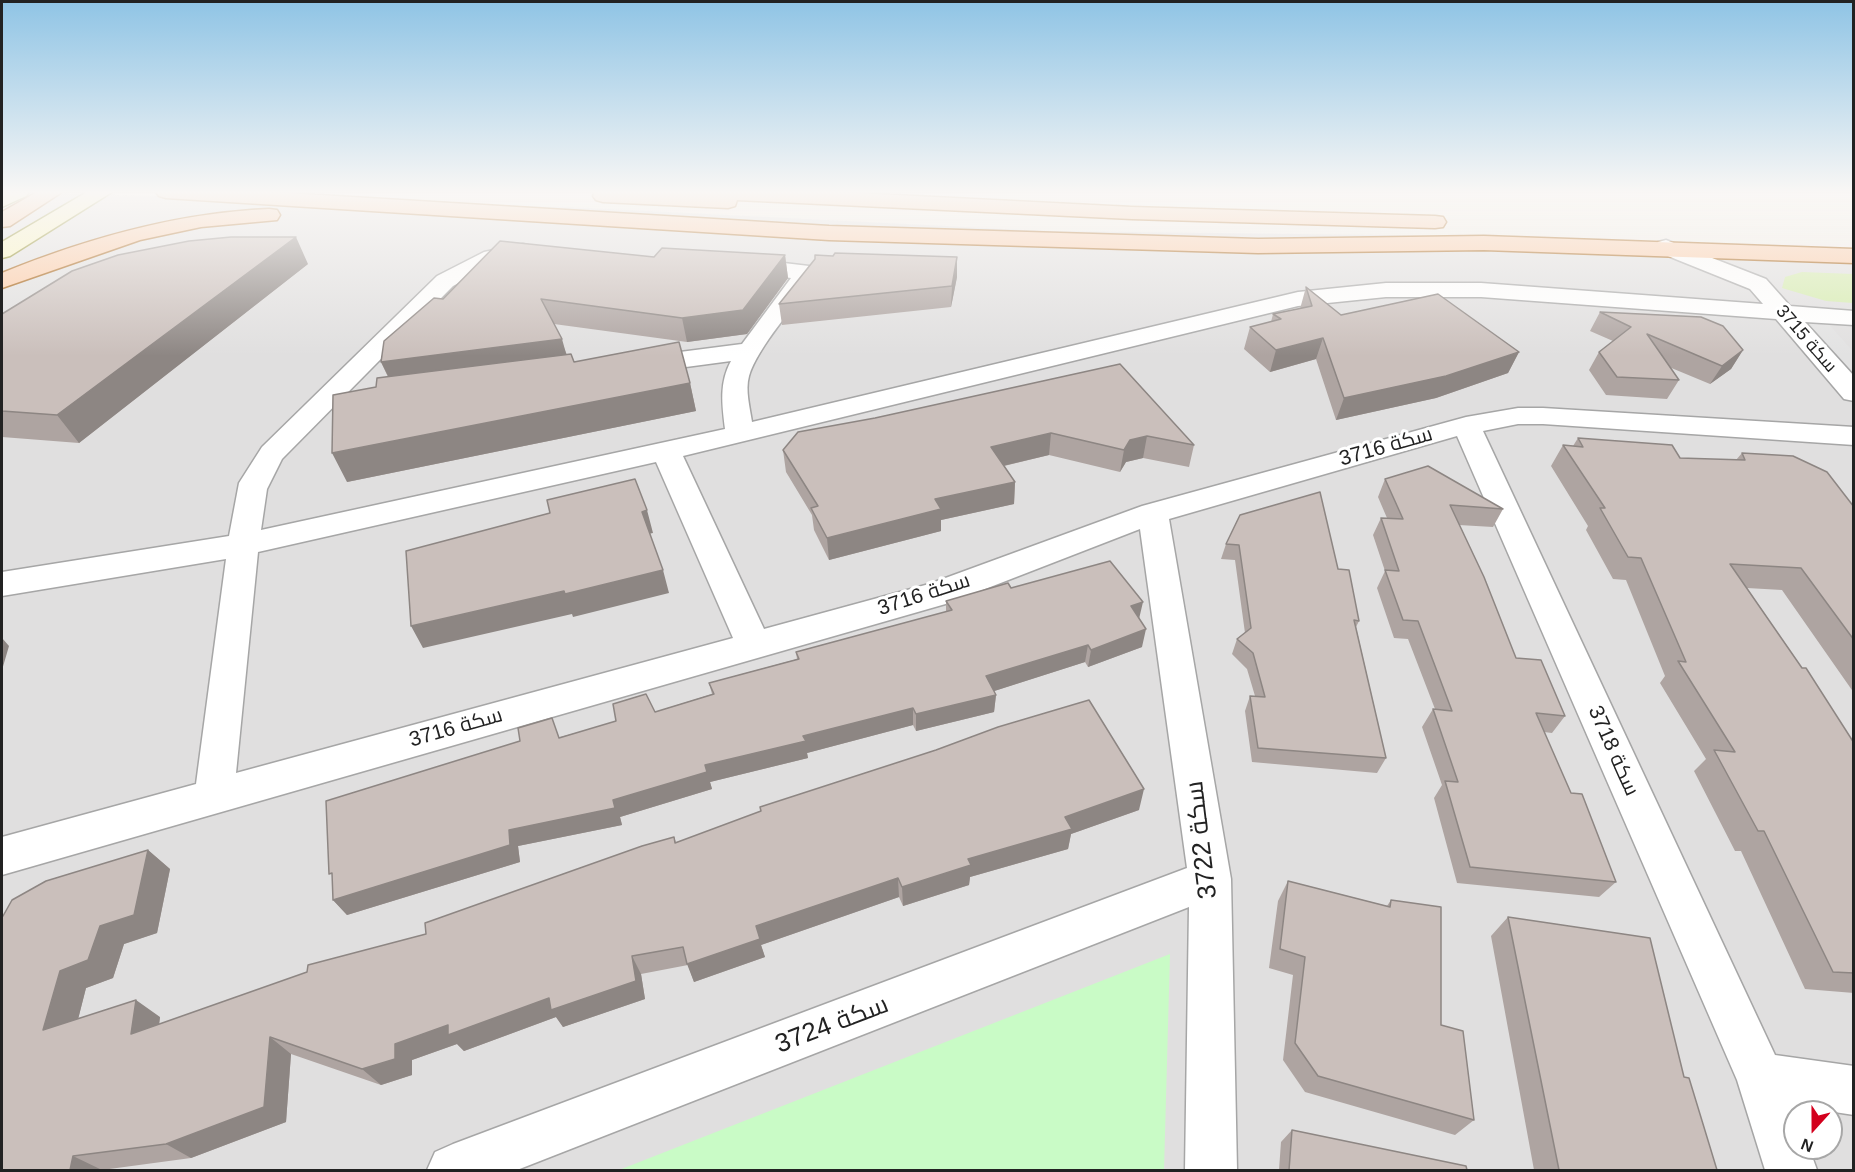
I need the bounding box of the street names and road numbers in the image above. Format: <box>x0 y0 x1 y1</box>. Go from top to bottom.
street label: سكة 3715 <box>1771 301 1841 377</box>
street label: سكة 3716 <box>1336 422 1436 472</box>
street label: سكة 3716 <box>875 568 973 622</box>
street label: سكة 3718 <box>1582 702 1644 800</box>
street label: سكة 3716 <box>406 703 506 753</box>
street label: سكة 3722 <box>1179 779 1225 901</box>
street label: سكة 3724 <box>771 989 893 1061</box>

